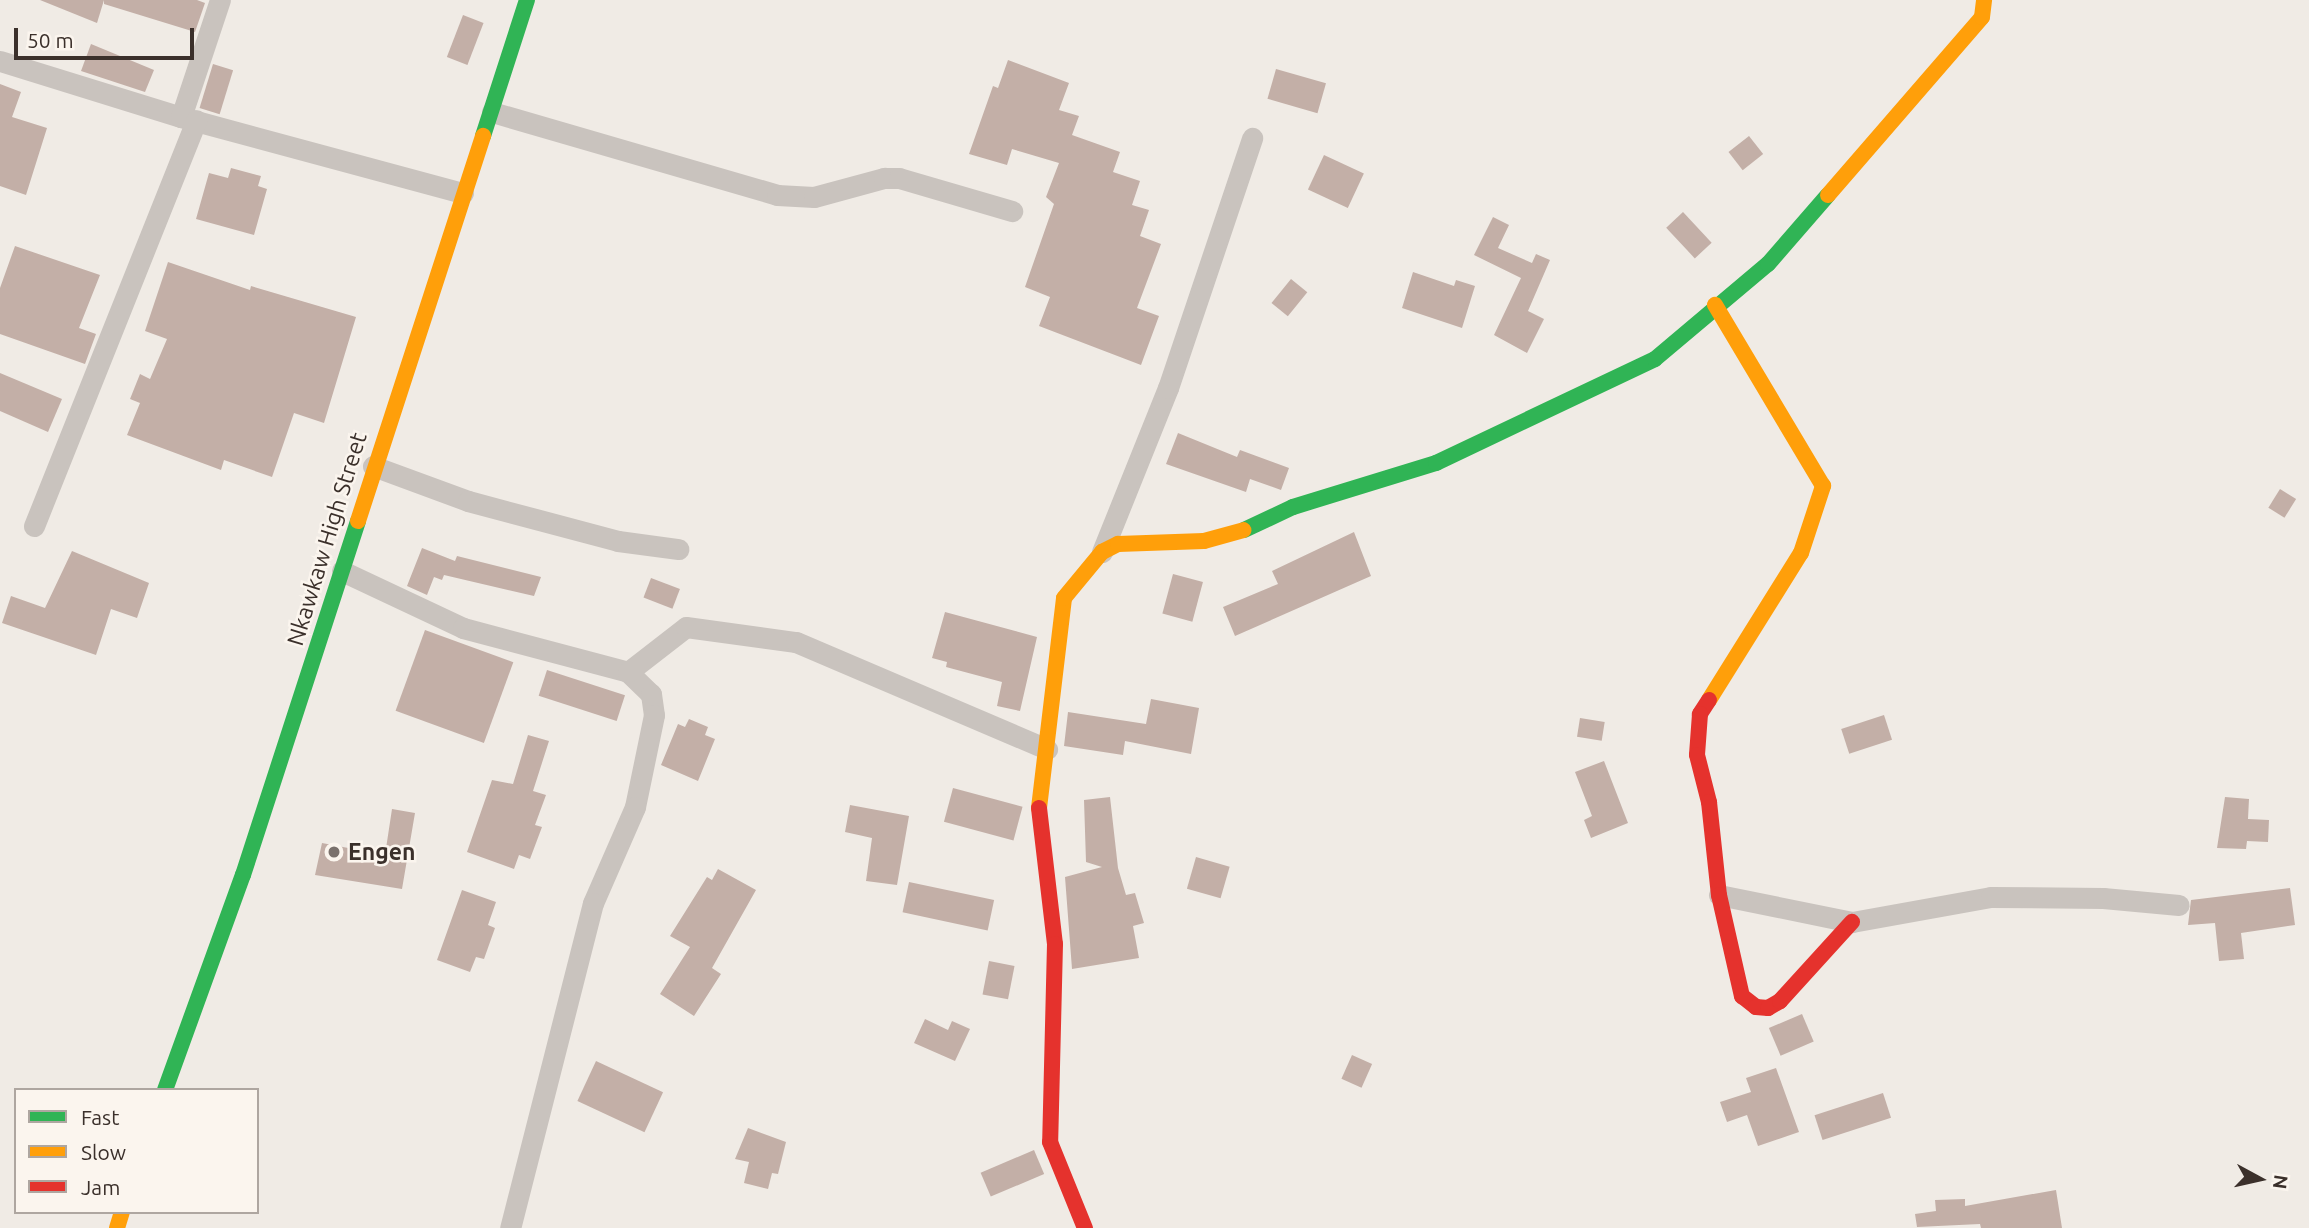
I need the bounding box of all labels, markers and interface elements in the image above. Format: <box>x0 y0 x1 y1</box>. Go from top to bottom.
scale bar <box>18 14 198 58</box>
text: 50 m <box>27 28 74 52</box>
street label: Nkawkaw High Street <box>281 429 373 649</box>
place label: Engen <box>348 838 415 866</box>
marker: Engen <box>326 844 342 860</box>
legend <box>14 1088 259 1214</box>
text: Fast <box>81 1105 119 1129</box>
text: Slow <box>81 1140 126 1164</box>
north arrow <box>2225 1144 2295 1214</box>
text: N <box>2269 1173 2293 1190</box>
text: Jam <box>81 1175 120 1199</box>

